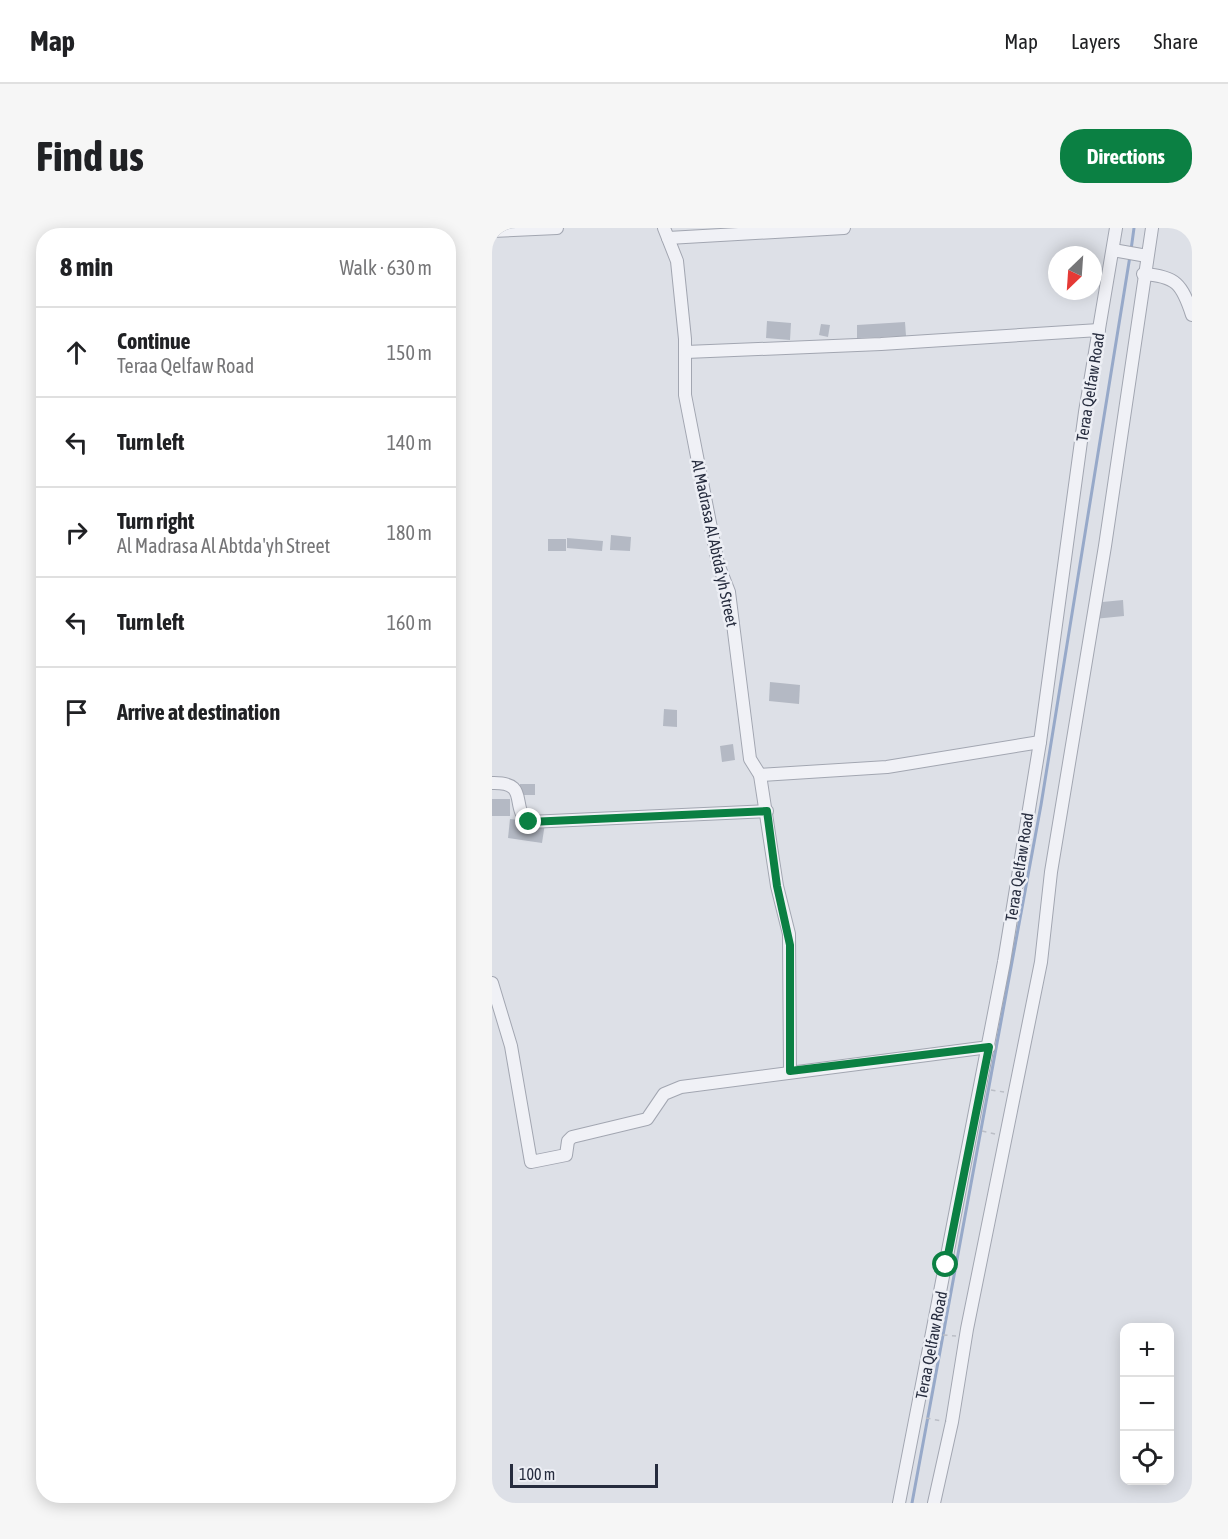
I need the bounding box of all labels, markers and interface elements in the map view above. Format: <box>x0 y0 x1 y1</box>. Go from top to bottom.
text: Map <box>30 25 75 57</box>
text: Map <box>1004 29 1038 53</box>
text: Layers <box>1071 29 1121 53</box>
text: Share <box>1154 29 1198 53</box>
button: Directions <box>1060 129 1192 183</box>
text: Find us <box>36 132 144 180</box>
north arrow <box>1048 246 1102 300</box>
text: 8 min <box>60 252 113 282</box>
text: Walk · 630 m <box>340 256 432 279</box>
text: Continue <box>117 328 191 354</box>
street label: Teraa Qelfaw Road <box>1073 331 1107 443</box>
icon: ahead <box>60 336 93 369</box>
text: 150 m <box>387 341 432 364</box>
text: Teraa Qelfaw Road <box>117 354 254 377</box>
icon: left <box>60 426 93 459</box>
text: Turn left <box>117 429 184 455</box>
text: 140 m <box>387 431 432 454</box>
street label: Al Madrasa Al Abtda'yh Street <box>687 458 742 629</box>
text: Turn right <box>117 508 194 534</box>
icon: right <box>60 516 93 549</box>
text: 180 m <box>387 521 432 544</box>
text: Al Madrasa Al Abtda'yh Street <box>117 534 330 557</box>
icon: left <box>60 606 93 639</box>
text: Turn left <box>117 609 184 635</box>
text: 160 m <box>387 611 432 634</box>
icon: arrive <box>60 696 93 729</box>
text: Arrive at destination <box>117 699 280 725</box>
route end <box>515 808 541 834</box>
street label: Teraa Qelfaw Road <box>1002 811 1036 923</box>
route start <box>932 1251 958 1277</box>
street label: Teraa Qelfaw Road <box>912 1289 950 1401</box>
map controls <box>1120 1323 1174 1485</box>
button: + <box>1120 1323 1174 1377</box>
button: − <box>1120 1377 1174 1431</box>
button: locate <box>1120 1431 1174 1485</box>
scale bar <box>510 1461 658 1488</box>
text: 100 m <box>519 1465 555 1483</box>

